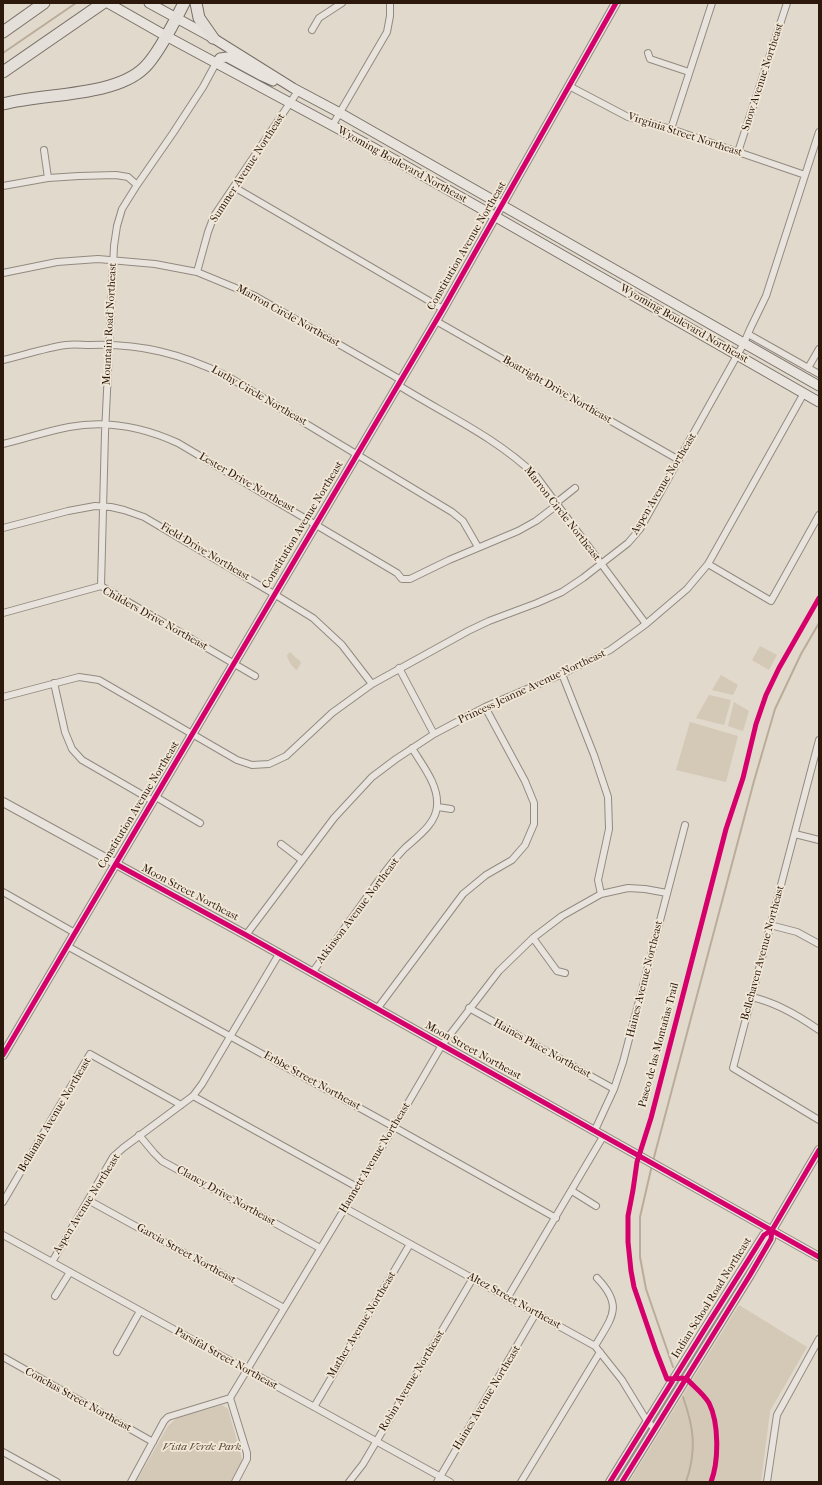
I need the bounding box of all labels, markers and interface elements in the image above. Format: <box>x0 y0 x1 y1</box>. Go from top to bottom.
street label: Snow Avenue Northeast <box>739 21 787 133</box>
street label: Virginia Street Northeast <box>626 110 744 160</box>
street label: Summer Avenue Northeast <box>208 111 288 225</box>
street label: Wyoming Boulevard Northeast <box>335 124 469 206</box>
street label: Constitution Avenue Northeast <box>425 179 509 313</box>
street label: Mountain Road Northeast <box>100 262 120 386</box>
street label: Marron Circle Northeast <box>234 282 342 350</box>
street label: Wyoming Boulevard Northeast <box>617 282 751 366</box>
street label: Boatright Drive Northeast <box>500 353 614 427</box>
street label: Luthy Circle Northeast <box>209 363 309 429</box>
street label: Aspen Avenue Northeast <box>628 431 700 537</box>
street label: Lester Drive Northeast <box>197 450 297 516</box>
street label: Constitution Avenue Northeast <box>260 459 346 591</box>
street label: Marron Circle Northeast <box>521 464 603 564</box>
street label: Field Drive Northeast <box>158 520 252 584</box>
street label: Childers Drive Northeast <box>100 585 210 653</box>
street label: Princess Jeanne Avenue Northeast <box>456 647 608 727</box>
street label: Constitution Avenue Northeast <box>96 739 182 871</box>
street label: Atkinson Avenue Northeast <box>314 855 402 967</box>
street label: Moon Street Northeast <box>139 862 241 924</box>
street label: Bellehaven Avenue Northeast <box>739 884 787 1022</box>
street label: Haines Avenue Northeast <box>624 919 666 1039</box>
street label: Paseo de las Montañas Trail <box>636 981 682 1109</box>
street label: Haines Place Northeast <box>491 1017 593 1081</box>
street label: Moon Street Northeast <box>423 1019 523 1083</box>
street label: Erbbe Street Northeast <box>261 1049 363 1113</box>
street label: Bellamah Avenue Northeast <box>16 1055 94 1175</box>
street label: Hannett Avenue Northeast <box>337 1100 413 1216</box>
street label: Aspen Avenue Northeast <box>51 1151 123 1257</box>
street label: Clancy Drive Northeast <box>174 1163 278 1229</box>
street label: Garcia Street Northeast <box>134 1221 238 1287</box>
street label: Indian School Road Northeast <box>669 1235 755 1361</box>
street label: Mather Avenue Northeast <box>325 1269 399 1381</box>
street label: Altez Street Northeast <box>465 1270 563 1332</box>
street label: Parsifal Street Northeast <box>172 1325 280 1393</box>
street label: Robin Avenue Northeast <box>377 1328 447 1434</box>
street label: Haines Avenue Northeast <box>450 1343 524 1453</box>
street label: Conchas Street Northeast <box>22 1365 134 1435</box>
park label: Vista Verde Park <box>163 1440 241 1454</box>

